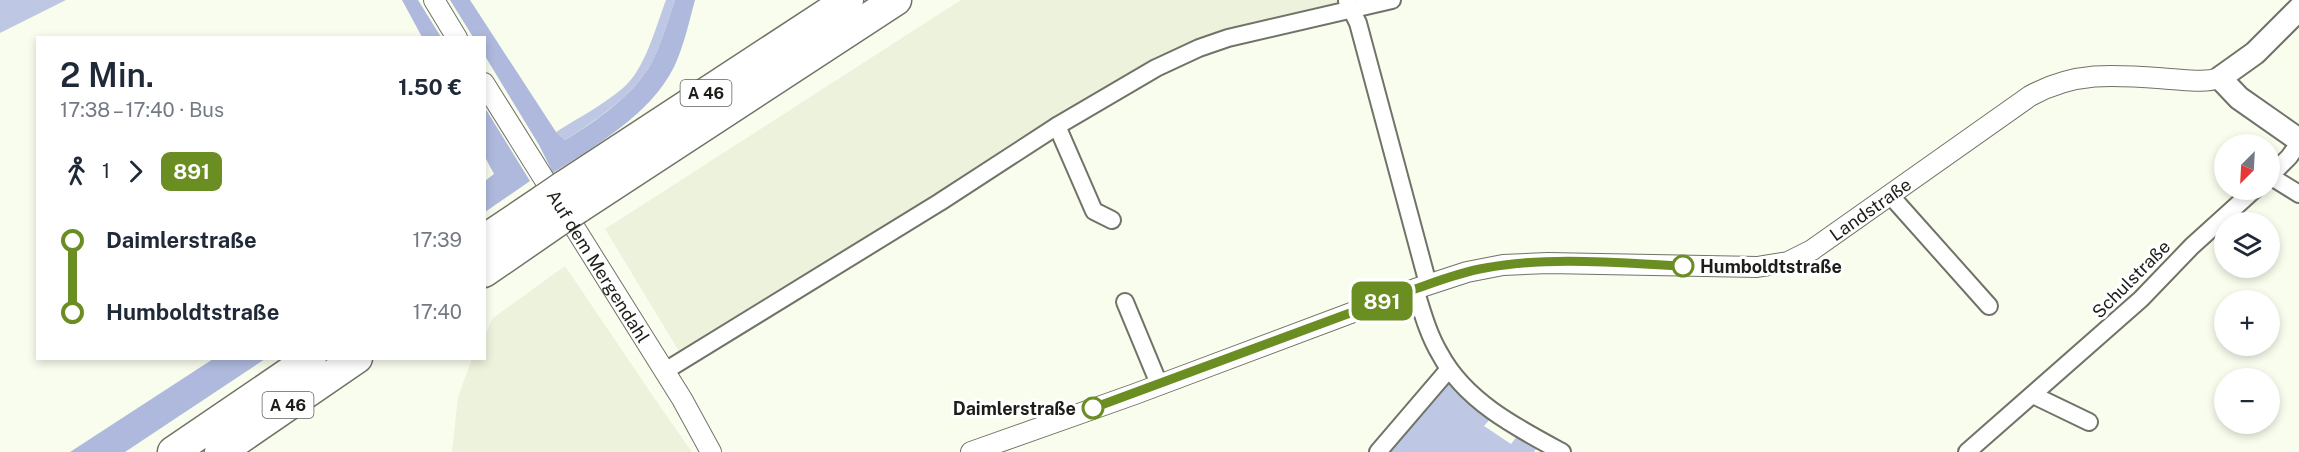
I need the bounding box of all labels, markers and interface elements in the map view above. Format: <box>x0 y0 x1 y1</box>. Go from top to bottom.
text: 2 Min. <box>60 56 154 94</box>
text: 1.50 € <box>398 74 462 100</box>
road number: A 46 <box>680 80 732 106</box>
text: 17:38 – 17:40 · Bus <box>60 98 224 122</box>
north arrow <box>2214 134 2280 200</box>
map controls <box>2214 134 2280 434</box>
icon: walk <box>60 155 93 188</box>
icon: forward <box>119 155 152 188</box>
text: 1 <box>102 159 110 183</box>
text: 891 <box>173 159 210 184</box>
street label: Landstraße <box>1826 173 1915 245</box>
street label: Auf dem Mergendahl <box>543 186 654 346</box>
button: layers <box>2214 212 2280 278</box>
text: Daimlerstraße <box>106 227 257 253</box>
text: 17:39 <box>412 228 462 252</box>
street label: Schulstraße <box>2088 236 2174 322</box>
marker: Humboldtstraße <box>1672 255 1694 277</box>
place label: Humboldtstraße <box>1700 256 1842 277</box>
line badge: 891 <box>1348 282 1416 320</box>
text: 891 <box>1364 289 1400 314</box>
button: + <box>2214 290 2280 356</box>
text: Humboldtstraße <box>106 299 279 325</box>
text: 17:40 <box>413 300 462 324</box>
button: − <box>2214 368 2280 434</box>
road number: A 46 <box>262 392 314 418</box>
marker: Daimlerstraße <box>1082 397 1104 419</box>
place label: Daimlerstraße <box>953 398 1076 419</box>

